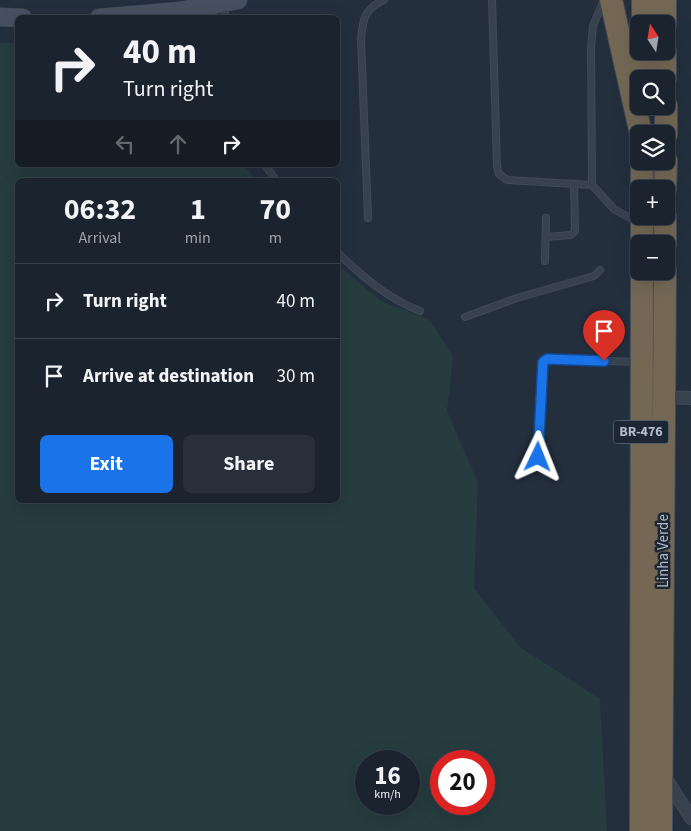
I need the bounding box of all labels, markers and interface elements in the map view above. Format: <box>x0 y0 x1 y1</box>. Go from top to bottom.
north arrow <box>630 15 675 60</box>
map controls <box>630 15 675 280</box>
text: 40 m <box>123 27 197 77</box>
icon: right <box>40 35 105 100</box>
button: search <box>630 70 675 115</box>
text: Turn right <box>123 73 213 105</box>
button: layers <box>630 125 675 170</box>
icon: left <box>111 130 139 158</box>
icon: ahead <box>164 130 192 158</box>
icon: right <box>217 130 245 158</box>
button: + <box>630 180 675 225</box>
text: 06:32 <box>64 188 136 231</box>
text: 1 <box>190 188 206 231</box>
text: 70 <box>260 188 291 231</box>
text: Arrival <box>78 227 121 249</box>
text: min <box>185 227 211 249</box>
text: m <box>269 227 282 249</box>
button: − <box>630 235 675 280</box>
icon: right <box>40 287 68 315</box>
text: Turn right <box>83 288 167 315</box>
text: 40 m <box>277 288 315 315</box>
pin <box>583 310 625 361</box>
icon: arrive <box>590 317 618 345</box>
icon: arrive <box>40 362 68 390</box>
text: Arrive at destination <box>83 363 254 390</box>
text: 30 m <box>277 363 315 390</box>
road number: BR-476 <box>614 421 668 444</box>
position arrow <box>511 430 563 482</box>
button: Exit <box>40 435 173 493</box>
button: Share <box>183 435 315 493</box>
street label: Linha Verde <box>653 514 674 588</box>
speed limit sign: 20 <box>430 750 495 815</box>
text: 16 <box>374 758 401 794</box>
text: km/h <box>374 786 401 803</box>

